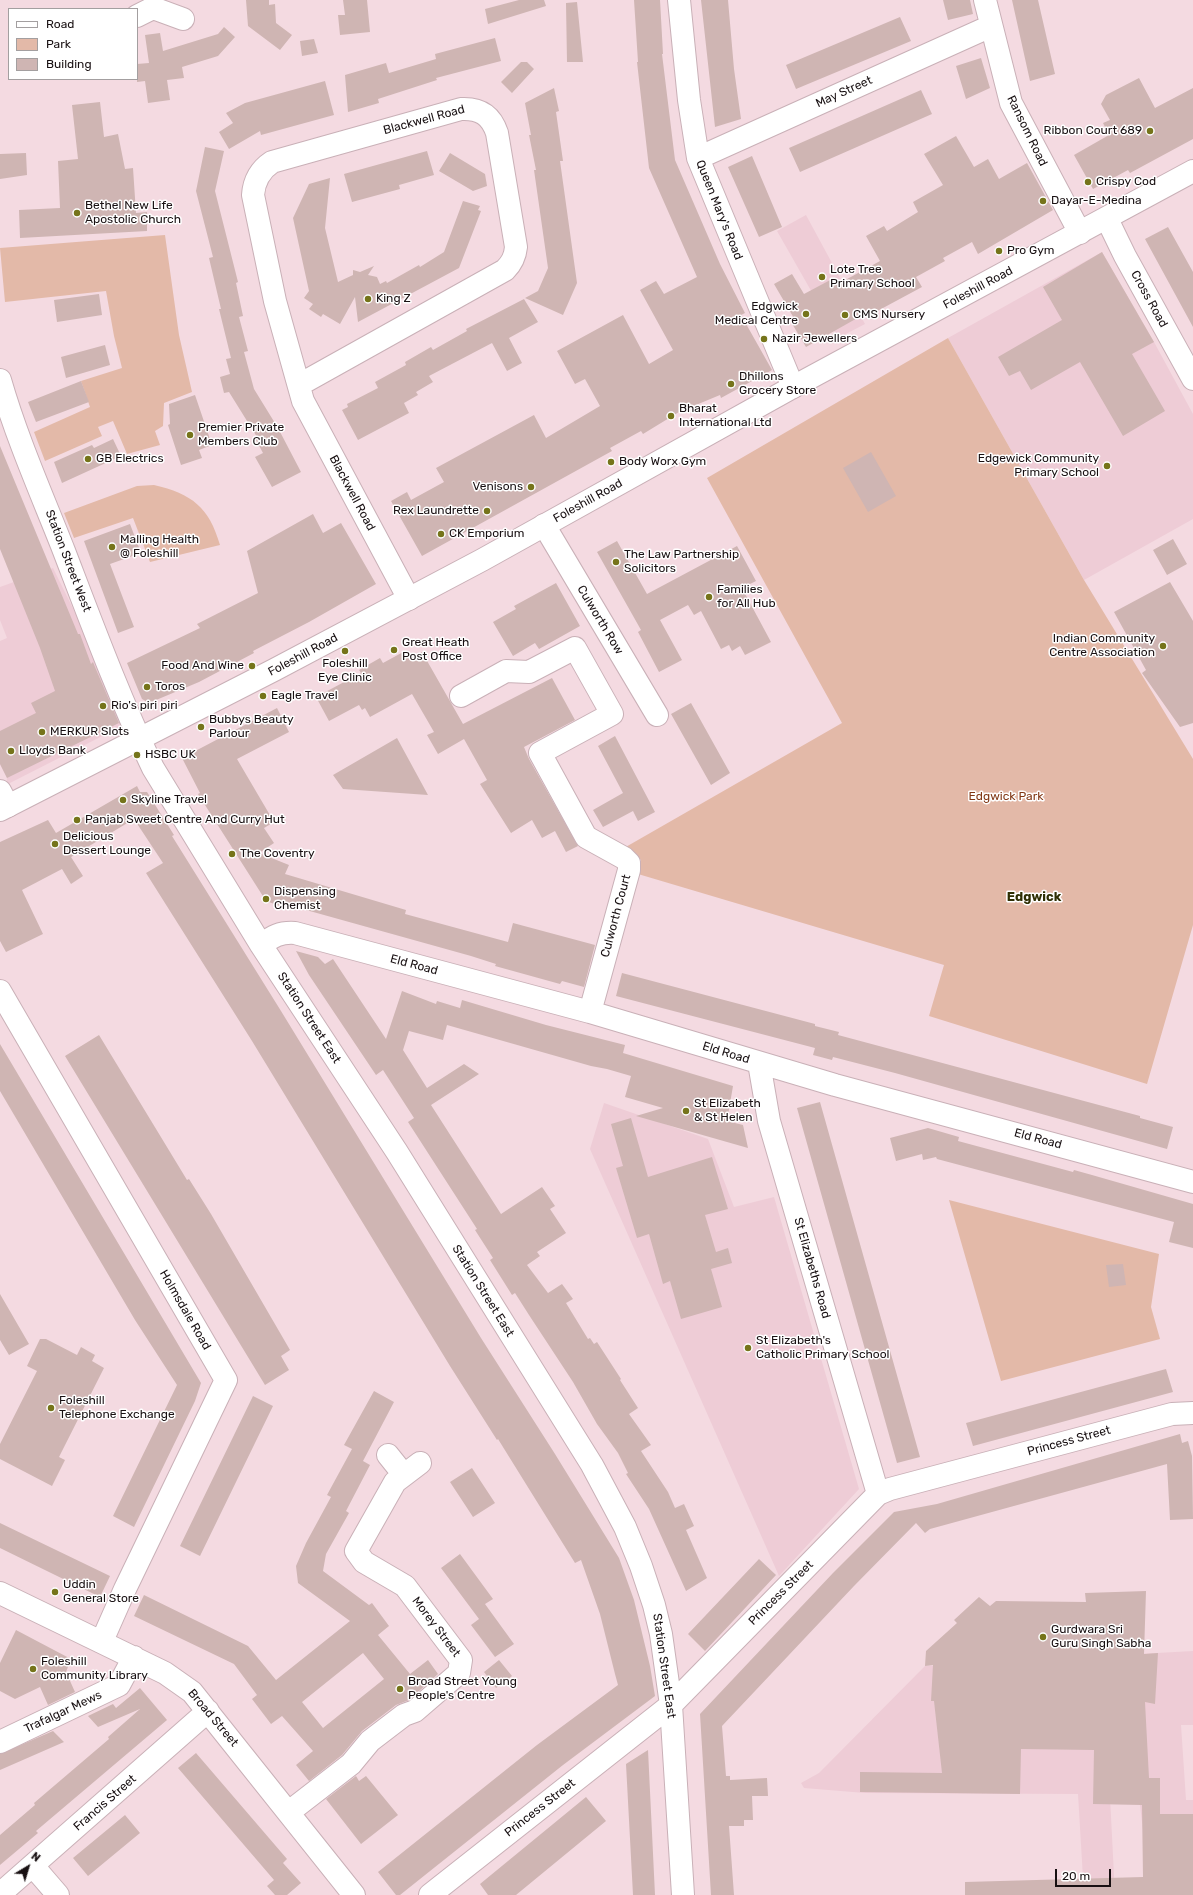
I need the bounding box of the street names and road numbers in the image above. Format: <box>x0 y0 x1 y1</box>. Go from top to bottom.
street label: May Street <box>814 73 874 111</box>
street label: Ransom Road <box>1004 93 1050 169</box>
street label: Blackwell Road <box>382 102 466 138</box>
street label: Queen Mary's Road <box>692 158 746 262</box>
street label: Foleshill Road <box>941 264 1015 312</box>
street label: Cross Road <box>1127 268 1171 330</box>
street label: Blackwell Road <box>326 453 378 533</box>
street label: Foleshill Road <box>551 476 625 526</box>
street label: Station Street West <box>42 508 94 614</box>
street label: Culworth Row <box>574 583 626 657</box>
street label: Foleshill Road <box>266 631 340 679</box>
street label: Culworth Court <box>598 873 634 959</box>
street label: Eld Road <box>389 952 439 978</box>
street label: Station Street East <box>274 970 344 1066</box>
street label: Eld Road <box>701 1039 751 1067</box>
street label: Eld Road <box>1013 1126 1063 1152</box>
street label: St Elizabeths Road <box>791 1216 833 1320</box>
street label: Station Street East <box>449 1242 517 1340</box>
street label: Holmsdale Road <box>156 1267 214 1353</box>
street label: Princess Street <box>1026 1423 1112 1459</box>
street label: Princess Street <box>746 1558 816 1628</box>
street label: Morey Street <box>409 1594 463 1660</box>
street label: Station Street East <box>650 1613 678 1719</box>
street label: Broad Street <box>185 1686 241 1750</box>
street label: Trafalgar Mews <box>22 1688 104 1736</box>
street label: Francis Street <box>71 1772 139 1834</box>
street label: Princess Street <box>502 1776 578 1840</box>

